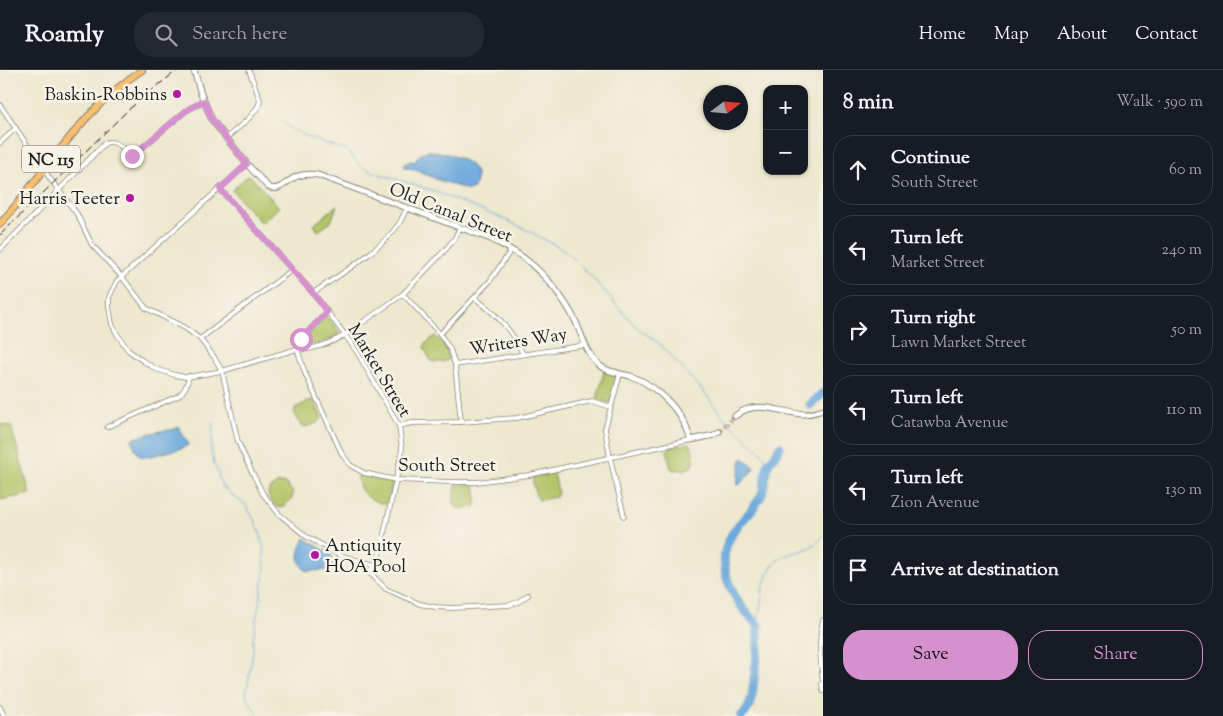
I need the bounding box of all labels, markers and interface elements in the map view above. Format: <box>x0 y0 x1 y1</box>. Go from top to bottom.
search box <box>134 12 484 57</box>
text: Roamly <box>25 18 104 52</box>
icon: search <box>152 21 180 49</box>
text: Search here <box>192 21 287 48</box>
text: Home <box>919 22 966 48</box>
text: Map <box>994 22 1029 48</box>
text: About <box>1057 22 1107 48</box>
text: Contact <box>1135 22 1198 48</box>
place label: Baskin-Robbins <box>44 83 167 109</box>
north arrow <box>703 85 748 130</box>
map controls <box>763 85 808 175</box>
button: + <box>763 85 808 130</box>
marker: Baskin-Robbins <box>171 88 183 100</box>
text: 8 min <box>843 88 894 118</box>
text: Walk · 590 m <box>1116 91 1203 114</box>
button: − <box>763 130 808 175</box>
route end <box>121 145 144 168</box>
text: Continue <box>891 145 970 172</box>
road number: NC 115 <box>22 146 80 172</box>
icon: ahead <box>844 156 872 184</box>
text: 60 m <box>1169 159 1202 182</box>
text: South Street <box>891 172 978 195</box>
street label: Old Canal Street <box>385 177 516 250</box>
place label: Harris Teeter <box>19 187 120 213</box>
marker: Harris Teeter <box>124 192 136 204</box>
text: Turn left <box>891 225 963 252</box>
icon: left <box>844 236 872 264</box>
text: 240 m <box>1161 239 1202 262</box>
text: Market Street <box>891 252 985 275</box>
text: Turn right <box>891 305 975 332</box>
icon: right <box>844 316 872 344</box>
street label: Market Street <box>340 319 417 423</box>
text: 50 m <box>1171 319 1202 342</box>
street label: Writers Way <box>467 322 569 364</box>
route start <box>290 328 313 351</box>
text: Lawn Market Street <box>891 332 1026 355</box>
text: Turn left <box>891 385 963 412</box>
icon: left <box>844 396 872 424</box>
text: 110 m <box>1166 399 1202 422</box>
text: Catawba Avenue <box>891 412 1008 435</box>
street label: South Street <box>398 454 496 480</box>
text: Turn left <box>891 465 963 492</box>
icon: left <box>844 476 872 504</box>
text: 130 m <box>1165 479 1202 502</box>
text: Zion Avenue <box>891 492 980 515</box>
place label: Antiquity HOA Pool <box>325 534 406 581</box>
marker: Antiquity HOA Pool <box>309 549 321 561</box>
icon: arrive <box>844 556 872 584</box>
text: Arrive at destination <box>891 557 1059 584</box>
button: Save <box>843 630 1018 680</box>
button: Share <box>1028 630 1203 680</box>

